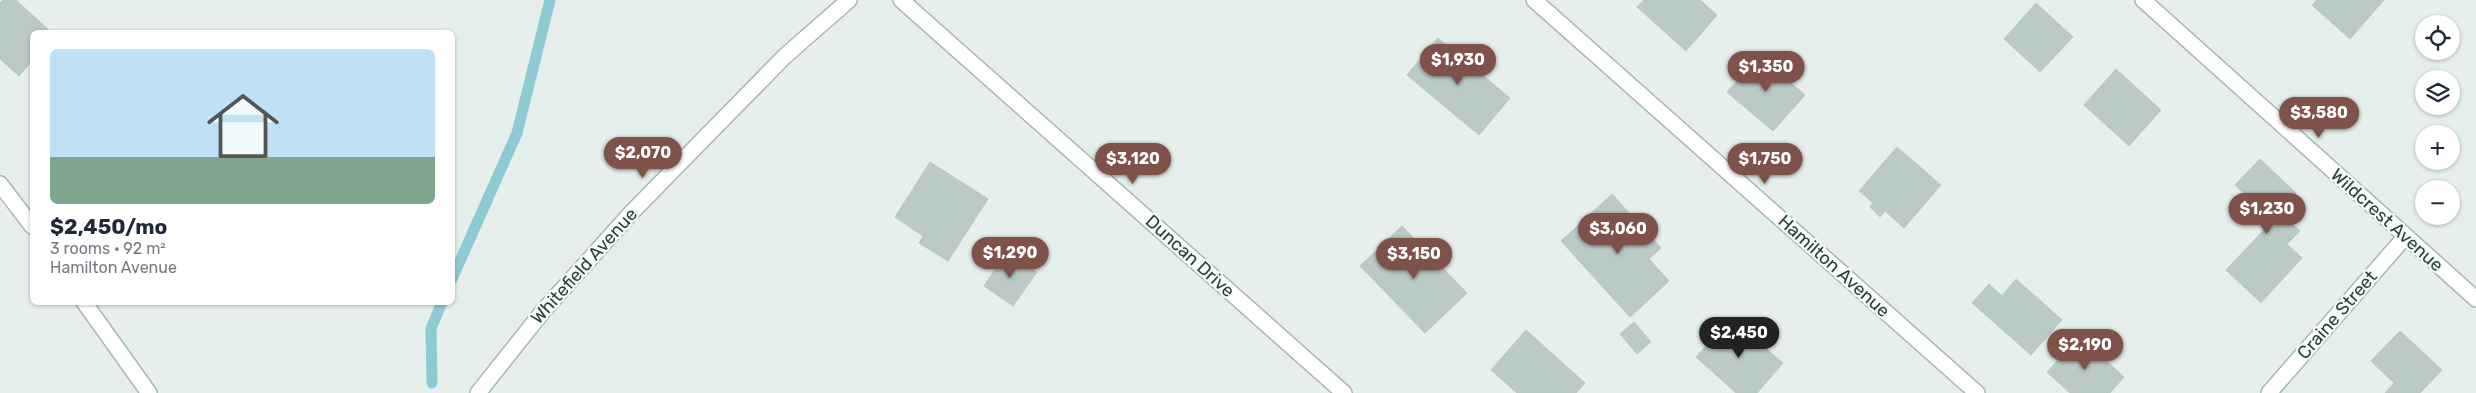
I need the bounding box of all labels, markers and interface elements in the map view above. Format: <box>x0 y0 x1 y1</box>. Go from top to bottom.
map controls <box>2415 15 2460 225</box>
button: locate <box>2415 15 2460 60</box>
pin: $1,930 <box>1417 44 1499 86</box>
text: $1,930 <box>1431 50 1485 69</box>
pin: $1,350 <box>1725 51 1807 93</box>
text: $1,350 <box>1739 57 1793 76</box>
button: layers <box>2415 70 2460 115</box>
icon: home <box>198 81 288 171</box>
pin: $3,580 <box>2278 96 2360 139</box>
text: $3,580 <box>2290 103 2348 122</box>
button: + <box>2415 125 2460 170</box>
pin: $2,070 <box>602 136 684 179</box>
pin: $3,120 <box>1092 142 1174 185</box>
pin: $1,750 <box>1724 142 1806 185</box>
text: $2,070 <box>615 143 671 162</box>
text: $3,120 <box>1106 149 1160 168</box>
text: $1,750 <box>1739 149 1791 168</box>
street label: Wildcrest Avenue <box>2326 164 2448 276</box>
button: − <box>2415 180 2460 225</box>
pin: $1,230 <box>2226 192 2308 235</box>
text: $1,230 <box>2240 199 2294 218</box>
street label: Whitefield Avenue <box>526 203 642 329</box>
street label: Duncan Drive <box>1141 210 1239 302</box>
street label: Hamilton Avenue <box>1774 210 1894 322</box>
pin: $3,060 <box>1577 212 1659 255</box>
text: $2,450/mo <box>50 214 167 239</box>
text: $3,060 <box>1589 219 1647 238</box>
pin: $1,290 <box>969 236 1051 279</box>
pin: $3,150 <box>1373 238 1455 280</box>
text: 3 rooms · 92 m² <box>50 239 166 258</box>
text: $1,290 <box>983 243 1037 262</box>
text: $3,150 <box>1387 244 1441 263</box>
text: Hamilton Avenue <box>50 258 177 277</box>
street label: Craine Street <box>2292 266 2382 364</box>
pin: $2,450 <box>1698 316 1780 359</box>
text: $2,450 <box>1710 323 1768 342</box>
pin: $2,190 <box>2044 328 2126 371</box>
text: $2,190 <box>2058 335 2112 354</box>

